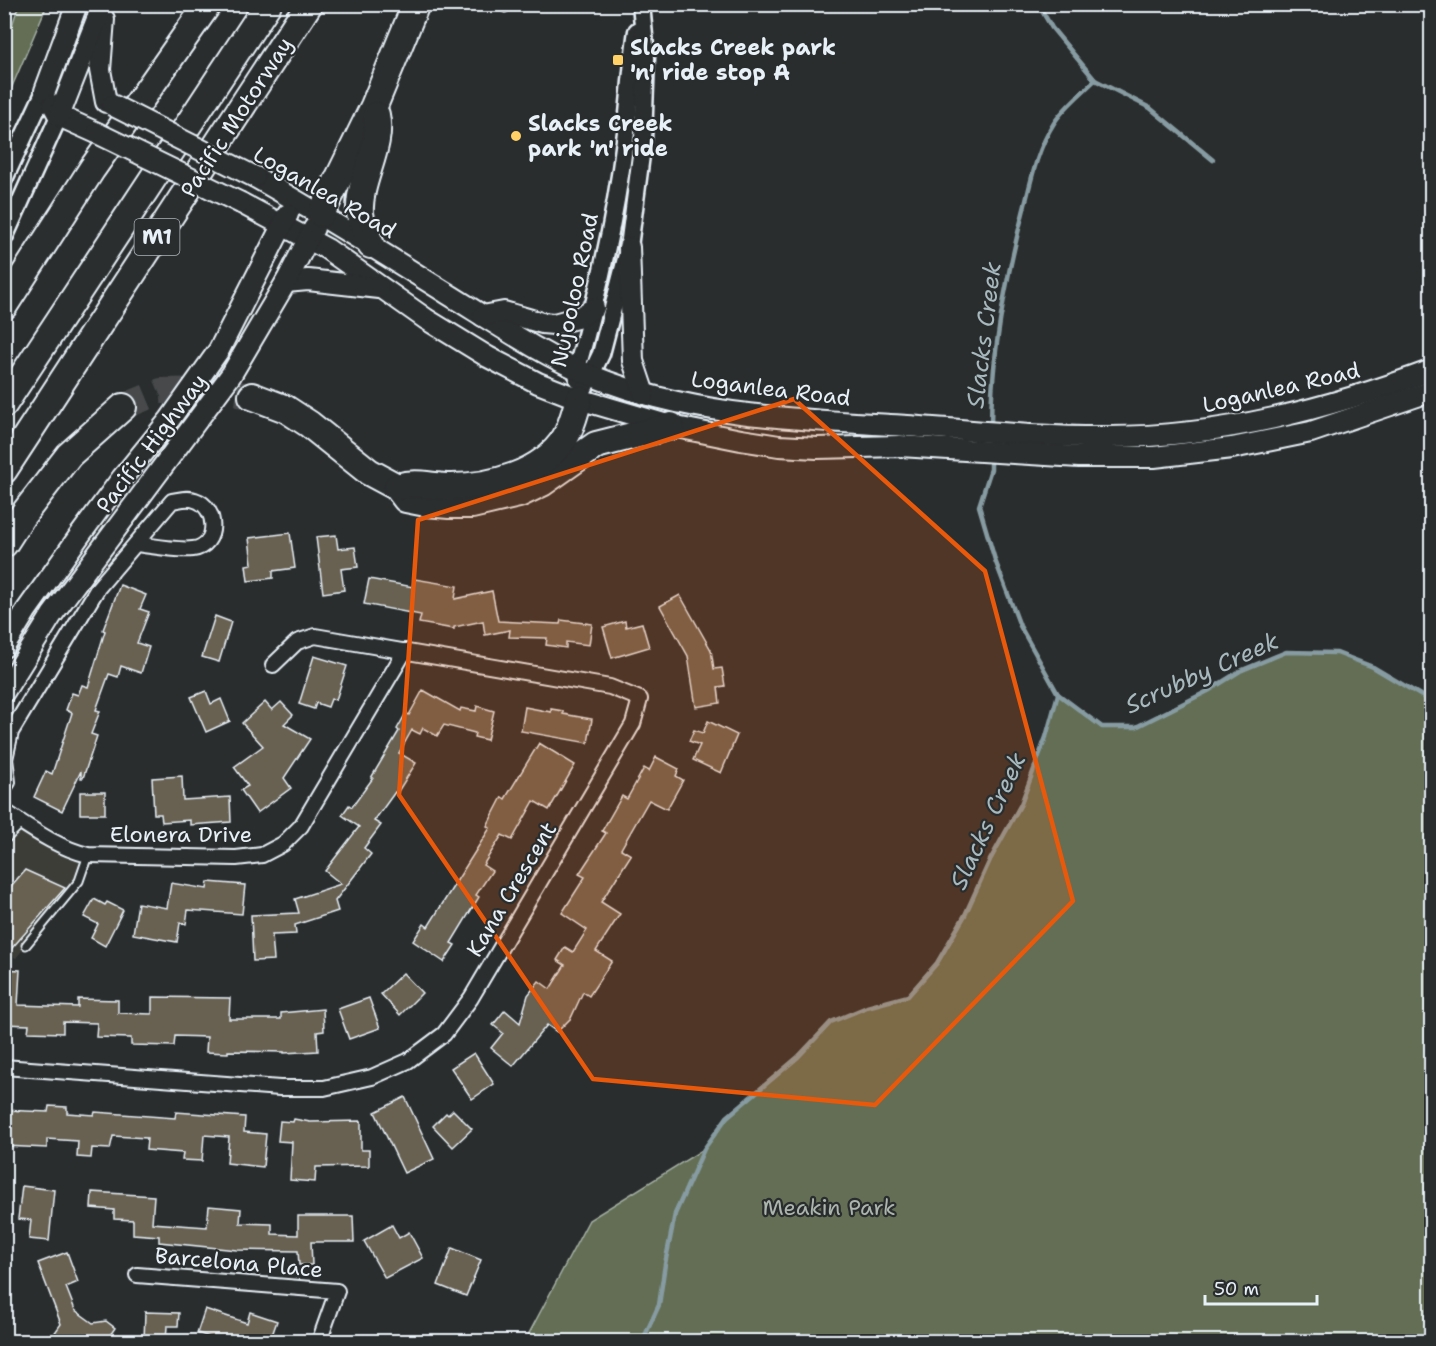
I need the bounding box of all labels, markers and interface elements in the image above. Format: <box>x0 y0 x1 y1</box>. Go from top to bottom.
street label: Pacific Motorway <box>174 31 299 203</box>
place label: Slacks Creek park 'n' ride stop A <box>630 33 836 87</box>
marker: Slacks Creek park 'n' ride stop A <box>611 53 625 67</box>
place label: Slacks Creek park 'n' ride <box>528 109 673 163</box>
marker: Slacks Creek park 'n' ride <box>509 129 523 143</box>
street label: Loganlea Road <box>248 140 402 245</box>
street label: Nujooloo Road <box>544 210 605 370</box>
road number: M1 <box>134 219 180 255</box>
water label: Slacks Creek <box>959 260 1009 410</box>
street label: Loganlea Road <box>1200 355 1363 420</box>
street label: Loganlea Road <box>690 364 852 413</box>
street label: Pacific Highway <box>89 368 213 519</box>
water label: Scrubby Creek <box>1120 625 1284 721</box>
water label: Slacks Creek <box>942 747 1034 895</box>
street label: Kana Crescent <box>460 817 563 962</box>
street label: Elonera Drive <box>110 820 252 849</box>
park label: Meakin Park <box>762 1193 896 1222</box>
street label: Barcelona Place <box>154 1241 324 1284</box>
scale bar <box>1205 1268 1318 1306</box>
text: 50 m <box>1214 1277 1259 1301</box>

